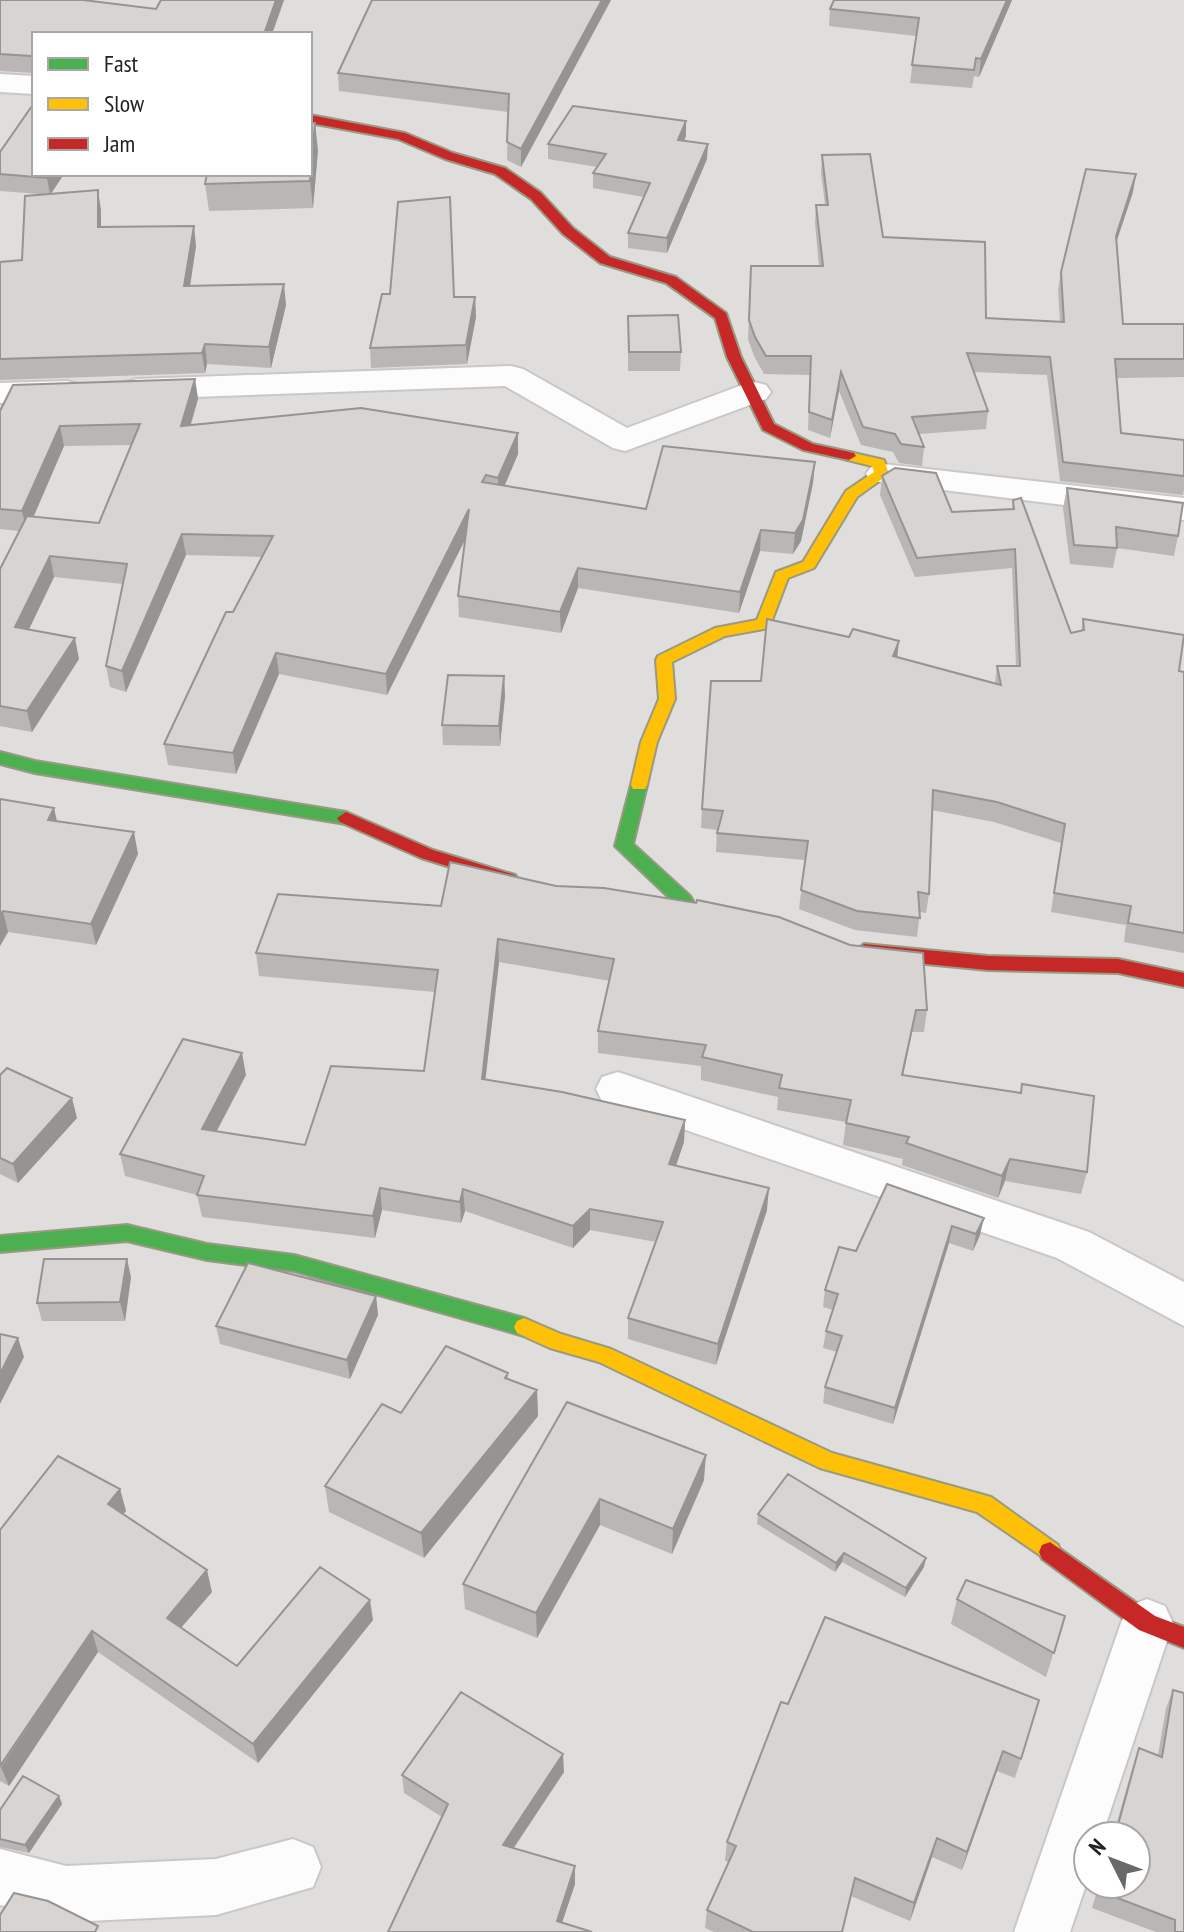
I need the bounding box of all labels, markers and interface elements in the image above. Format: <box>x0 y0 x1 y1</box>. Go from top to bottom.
legend <box>32 32 312 176</box>
text: Fast <box>104 48 139 79</box>
text: Slow <box>104 88 145 119</box>
text: Jam <box>103 128 135 159</box>
north arrow <box>1072 1820 1152 1900</box>
text: N <box>1083 1833 1112 1860</box>

